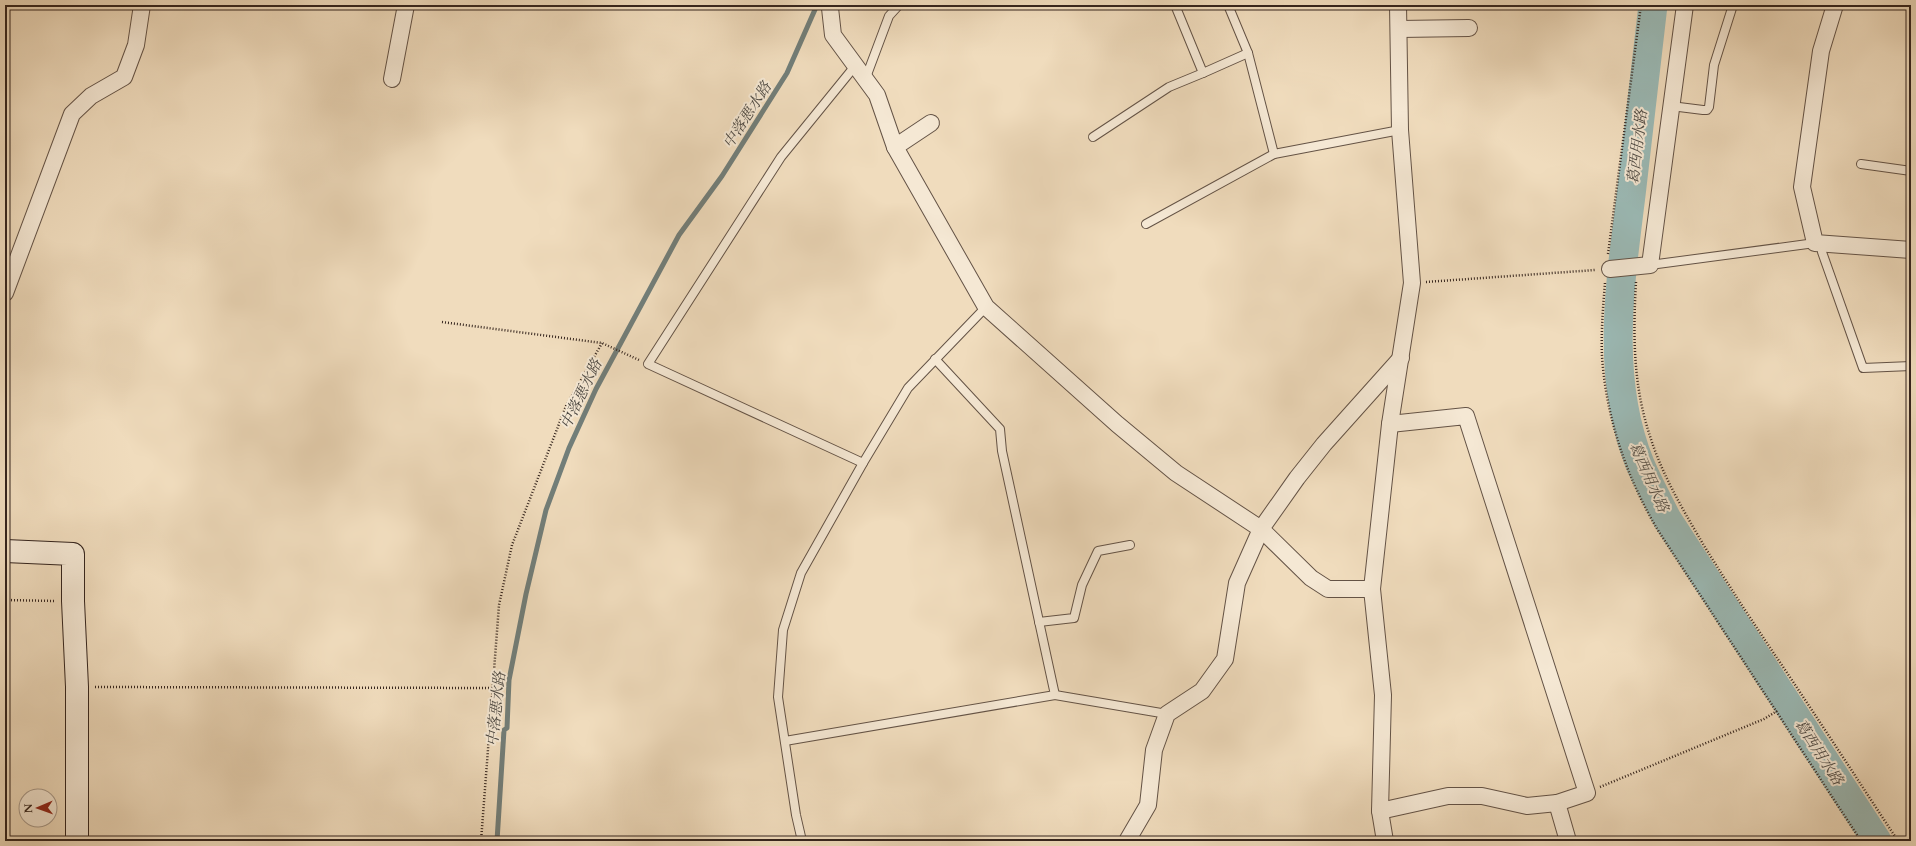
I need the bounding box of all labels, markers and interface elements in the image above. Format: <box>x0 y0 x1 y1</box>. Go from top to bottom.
water label: 中落悪水路 <box>718 77 776 152</box>
water label: 葛西用水路 <box>1623 108 1652 185</box>
water label: 中落悪水路 <box>556 355 607 432</box>
water label: 葛西用水路 <box>1625 439 1674 516</box>
water label: 中落悪水路 <box>482 670 510 747</box>
water label: 葛西用水路 <box>1790 715 1848 790</box>
north arrow <box>18 788 58 828</box>
text: N <box>21 803 36 813</box>

